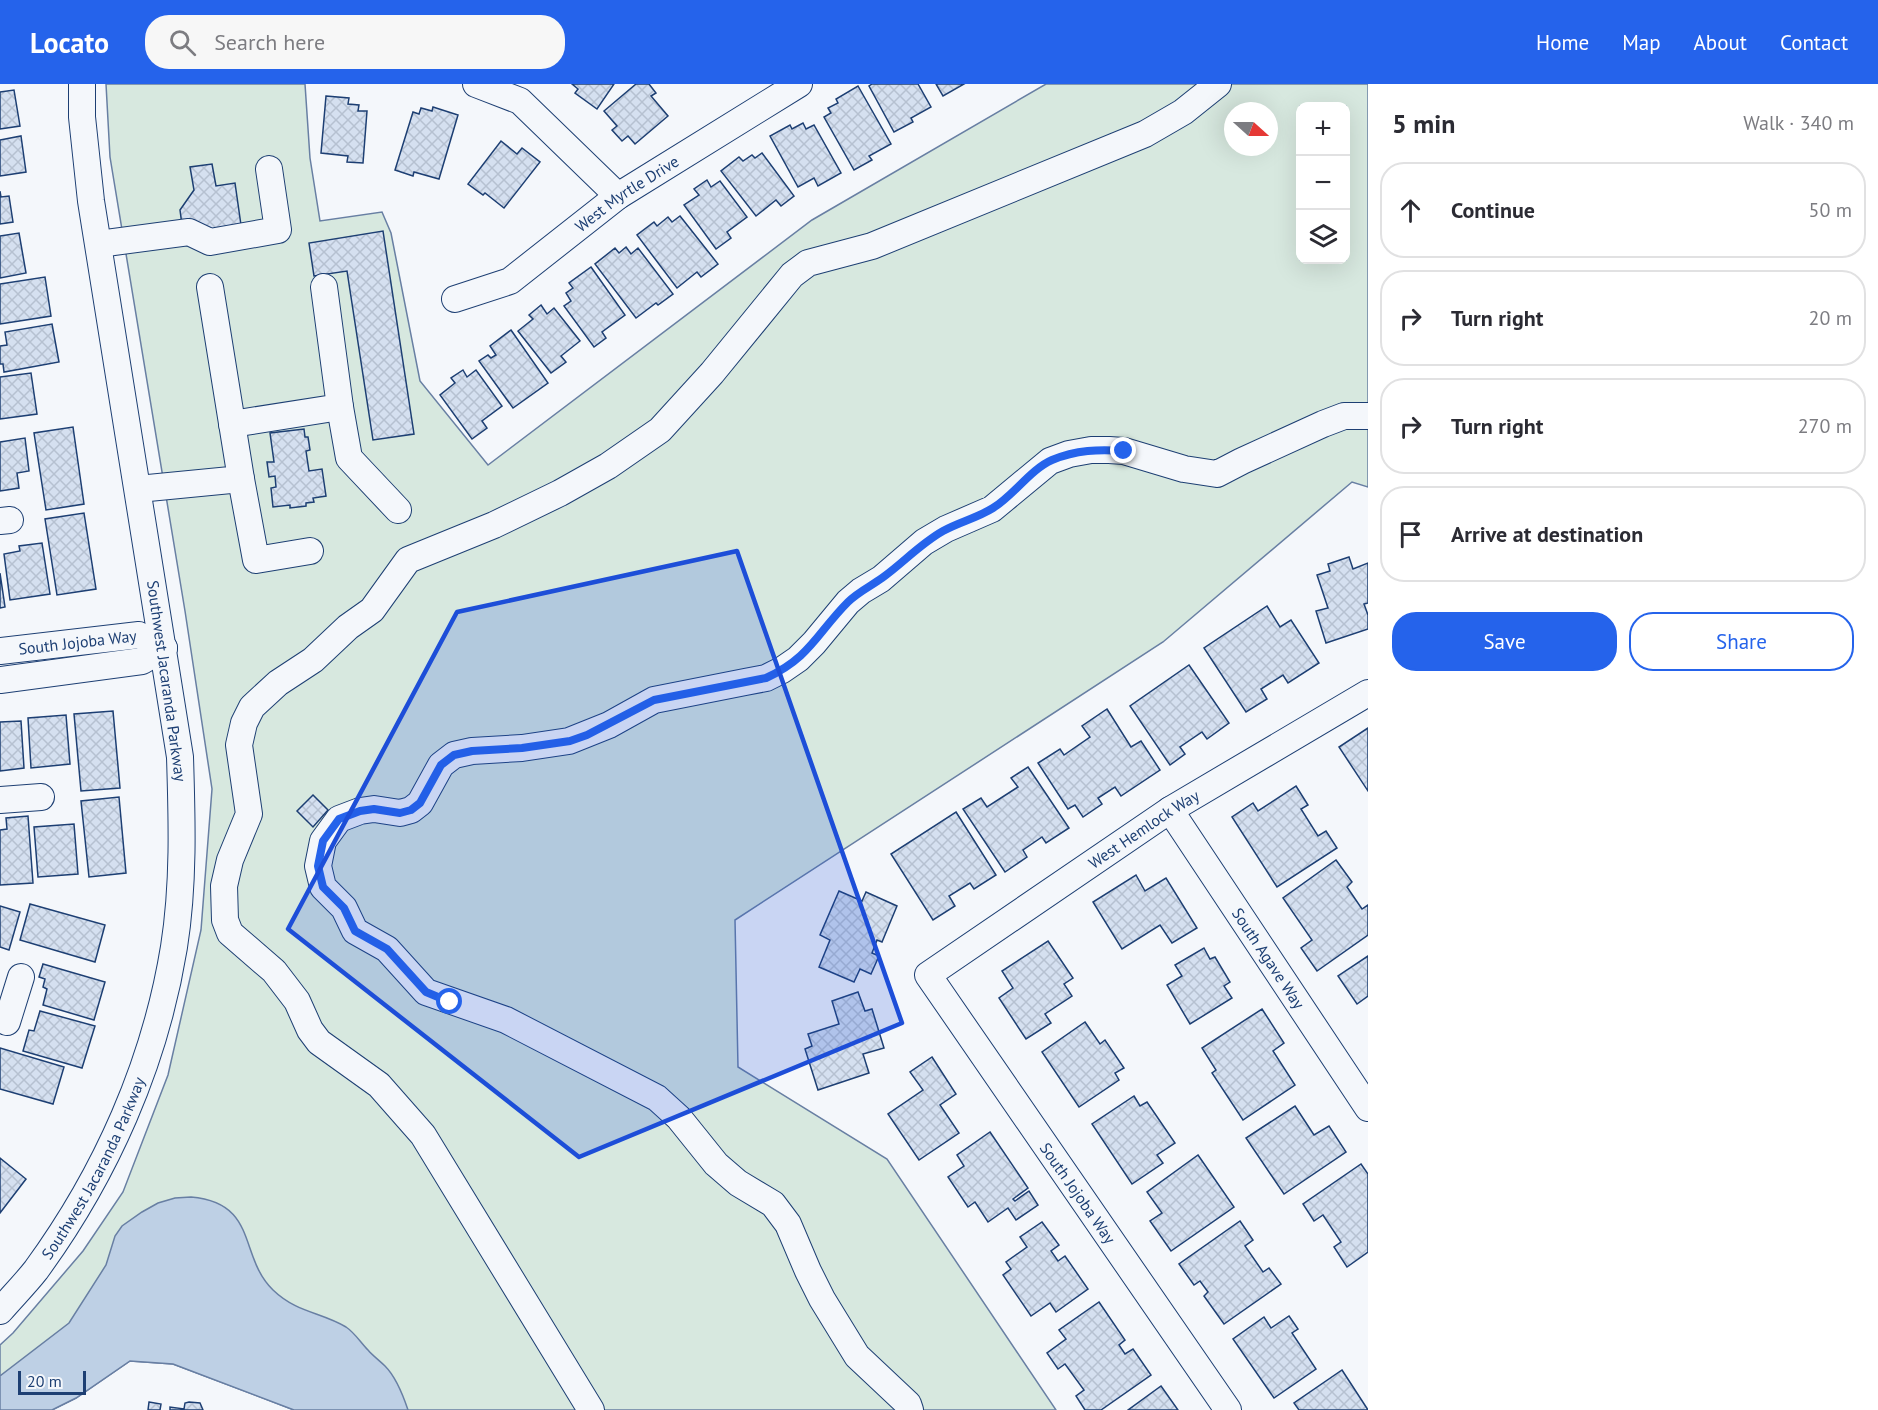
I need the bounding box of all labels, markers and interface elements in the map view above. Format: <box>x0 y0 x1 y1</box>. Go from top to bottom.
search box <box>145 15 565 69</box>
text: Locato <box>30 24 109 61</box>
icon: search <box>166 26 199 59</box>
text: Search here <box>214 28 325 56</box>
text: Home <box>1536 29 1589 56</box>
text: Map <box>1622 29 1661 56</box>
text: About <box>1694 29 1747 56</box>
text: Contact <box>1780 29 1848 56</box>
north arrow <box>1224 102 1278 156</box>
map controls <box>1296 102 1350 264</box>
button: + <box>1296 102 1350 156</box>
text: 5 min <box>1392 107 1455 140</box>
text: Walk · 340 m <box>1743 110 1854 136</box>
street label: West Myrtle Drive <box>571 151 682 236</box>
button: − <box>1296 156 1350 210</box>
icon: ahead <box>1394 194 1427 227</box>
text: Continue <box>1451 196 1535 224</box>
text: 50 m <box>1809 197 1852 223</box>
button: layers <box>1296 210 1350 264</box>
icon: right <box>1394 302 1427 335</box>
text: Turn right <box>1451 304 1543 332</box>
text: 20 m <box>1809 305 1852 331</box>
icon: right <box>1394 410 1427 443</box>
text: Turn right <box>1451 412 1543 440</box>
text: 270 m <box>1798 413 1852 439</box>
route end <box>1110 437 1136 463</box>
icon: arrive <box>1394 518 1427 551</box>
text: Arrive at destination <box>1451 520 1643 548</box>
street label: Southwest Jacaranda Parkway <box>143 579 191 784</box>
button: Save <box>1392 612 1617 671</box>
button: Share <box>1629 612 1854 671</box>
street label: South Jojoba Way <box>17 625 138 659</box>
street label: West Hemlock Way <box>1084 785 1203 873</box>
street label: South Agave Way <box>1228 904 1310 1013</box>
route start <box>436 988 462 1014</box>
street label: Southwest Jacaranda Parkway <box>37 1074 149 1263</box>
street label: South Jojoba Way <box>1036 1139 1121 1248</box>
scale bar <box>18 1368 86 1396</box>
text: 20 m <box>27 1371 62 1391</box>

